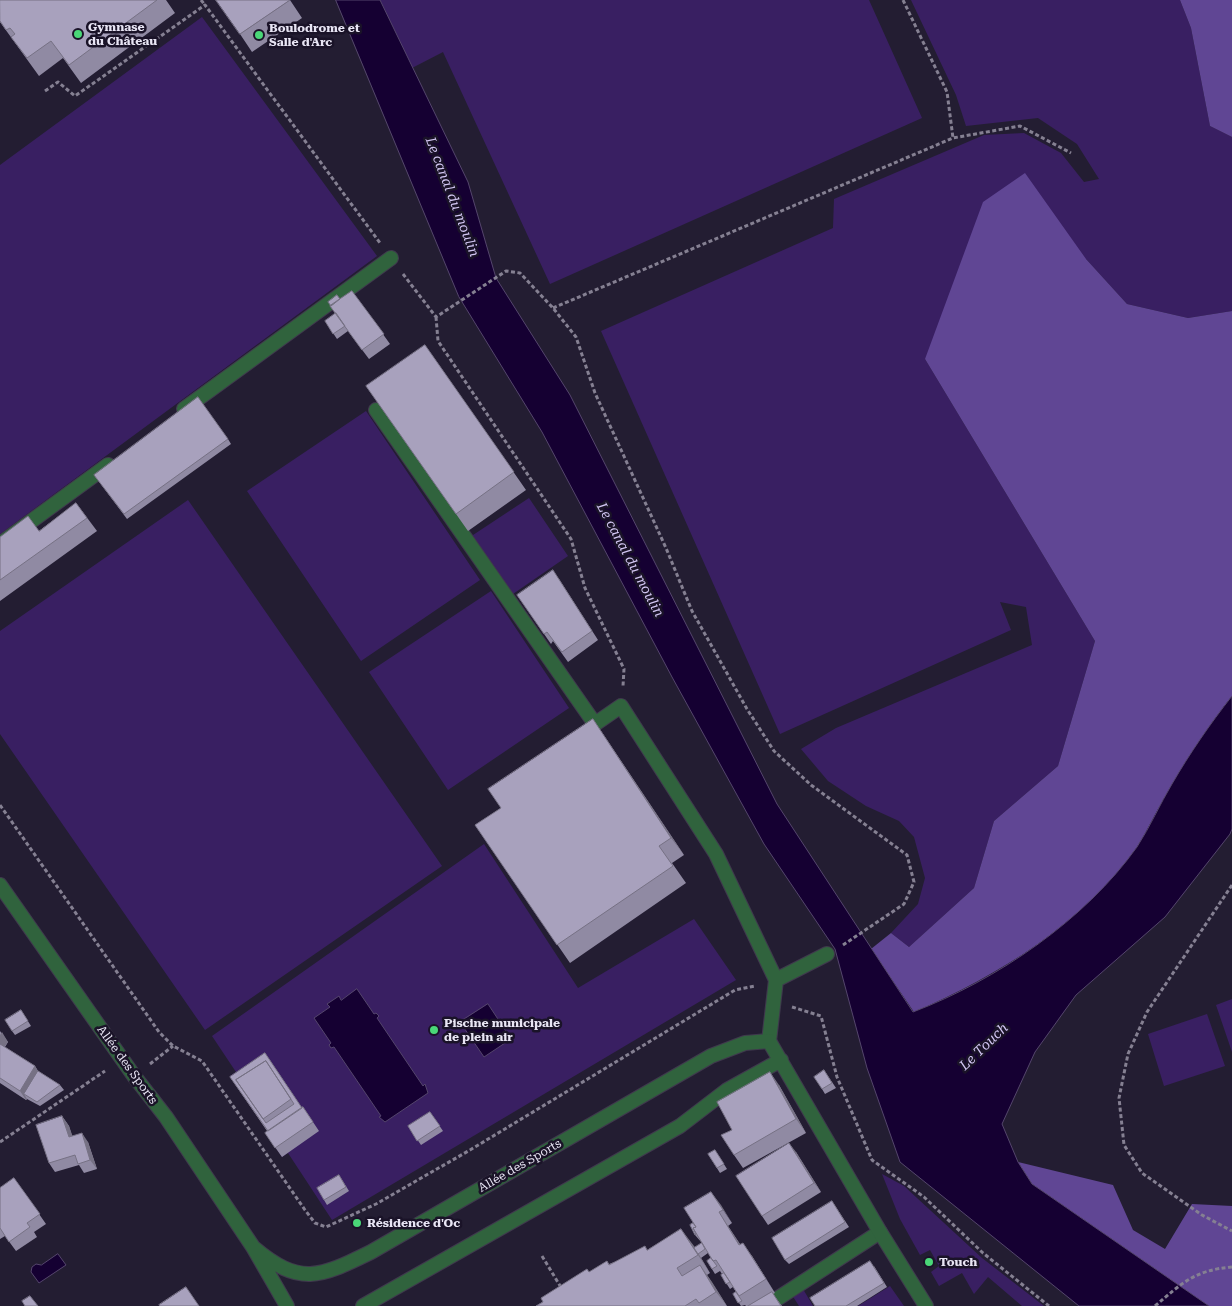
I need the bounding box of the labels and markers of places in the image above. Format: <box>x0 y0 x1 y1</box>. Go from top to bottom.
place label: Gymnase du Château <box>88 20 157 48</box>
place label: Boulodrome et Salle d'Arc <box>269 21 360 49</box>
marker: Gymnase du Château <box>72 28 84 40</box>
marker: Boulodrome et Salle d'Arc <box>253 29 265 41</box>
place label: Piscine municipale de plein air <box>444 1016 560 1044</box>
marker: Piscine municipale de plein air <box>428 1024 440 1036</box>
place label: Résidence d'Oc <box>367 1216 460 1230</box>
marker: Résidence d'Oc <box>351 1217 363 1229</box>
place label: Touch <box>939 1255 977 1269</box>
marker: Touch <box>923 1256 935 1268</box>

